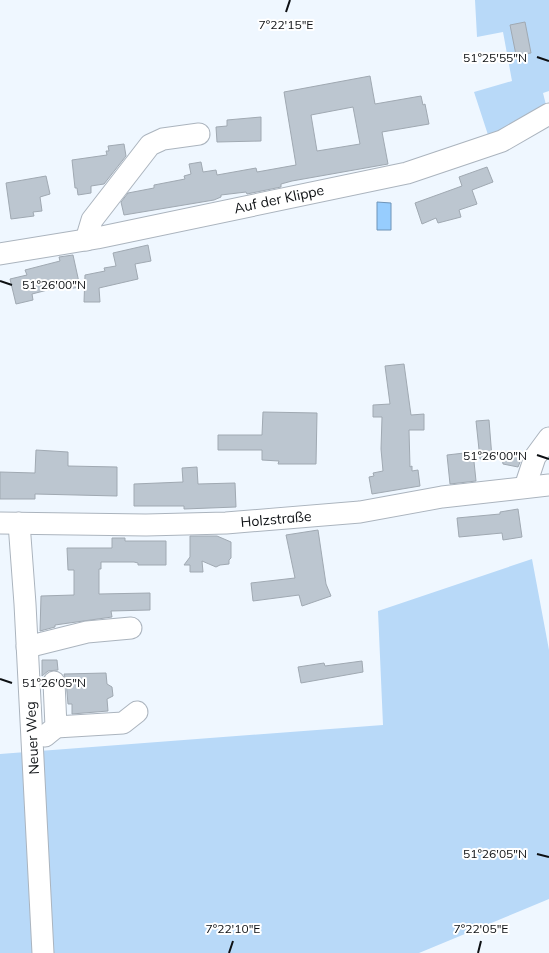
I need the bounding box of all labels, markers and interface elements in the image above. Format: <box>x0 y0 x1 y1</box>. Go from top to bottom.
text: 7°22'15"E <box>259 17 313 32</box>
text: 51°25'55"N <box>463 50 527 65</box>
street label: Auf der Klippe <box>232 181 326 217</box>
text: 51°26'00"N <box>22 277 86 292</box>
text: 51°26'00"N <box>463 448 527 463</box>
street label: Holzstraße <box>240 507 312 531</box>
text: 51°26'05"N <box>22 675 86 690</box>
street label: Neuer Weg <box>21 701 43 775</box>
text: 51°26'05"N <box>463 846 527 861</box>
text: 7°22'10"E <box>206 921 260 936</box>
text: 7°22'05"E <box>454 921 508 936</box>

